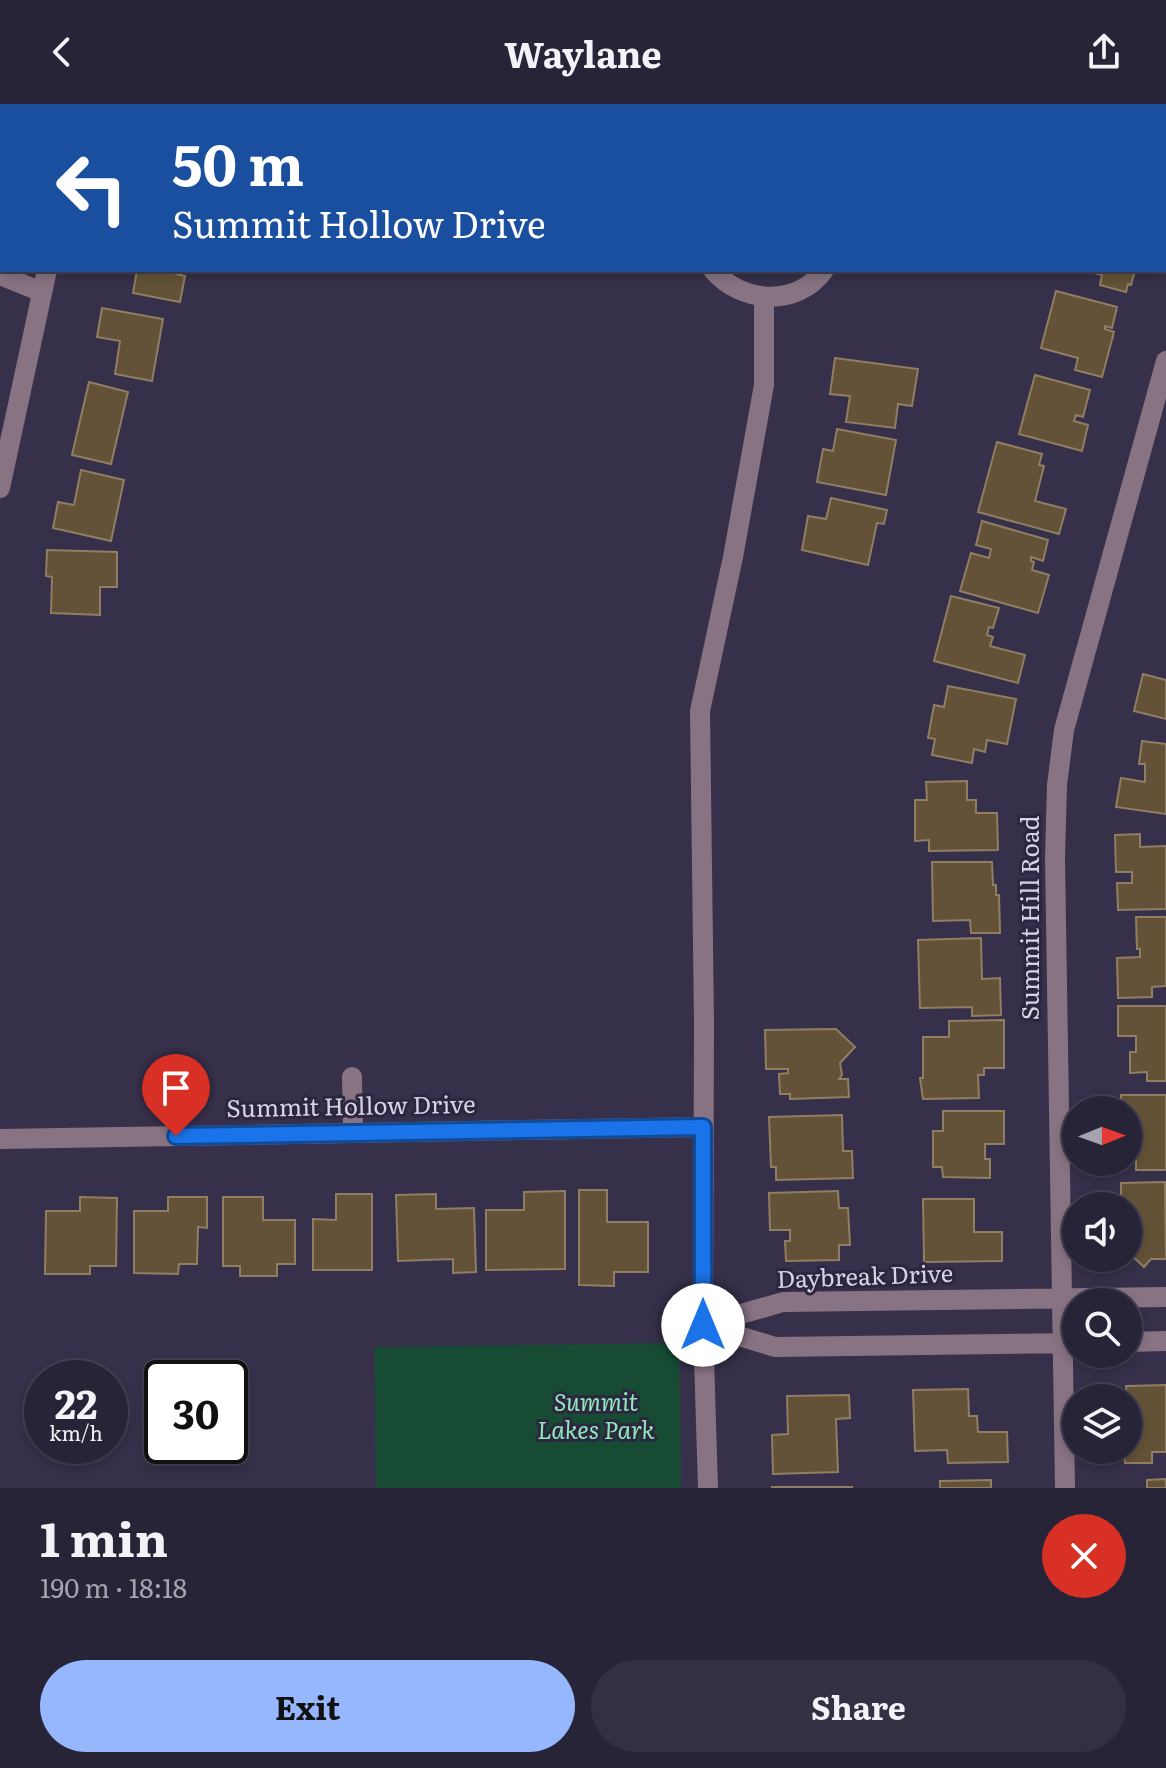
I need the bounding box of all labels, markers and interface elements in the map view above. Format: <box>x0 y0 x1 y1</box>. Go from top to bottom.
text: Waylane <box>504 26 662 79</box>
icon: back <box>40 30 84 74</box>
icon: share <box>1082 30 1126 74</box>
text: 50 m <box>172 120 304 203</box>
icon: left <box>40 136 144 240</box>
text: Summit Hollow Drive <box>172 196 546 249</box>
street label: Summit Hill Road <box>1011 815 1046 1020</box>
pin <box>142 1054 210 1136</box>
icon: arrive <box>154 1066 198 1110</box>
street label: Summit Hollow Drive <box>226 1085 476 1124</box>
north arrow <box>1062 1096 1142 1176</box>
map controls <box>1062 1096 1142 1464</box>
button: sound <box>1062 1192 1142 1272</box>
street label: Daybreak Drive <box>776 1254 954 1295</box>
position arrow <box>661 1283 745 1367</box>
button: search <box>1062 1288 1142 1368</box>
speed limit sign: 30 <box>144 1360 248 1464</box>
text: 22 <box>55 1372 97 1431</box>
park label: Summit Lakes Park <box>537 1383 656 1446</box>
button: layers <box>1062 1384 1142 1464</box>
text: km/h <box>49 1417 103 1447</box>
text: 1 min <box>40 1501 168 1572</box>
button: close <box>1042 1514 1126 1598</box>
text: 190 m · 18:18 <box>40 1567 187 1606</box>
button: Exit <box>40 1660 575 1752</box>
button: Share <box>591 1660 1126 1752</box>

